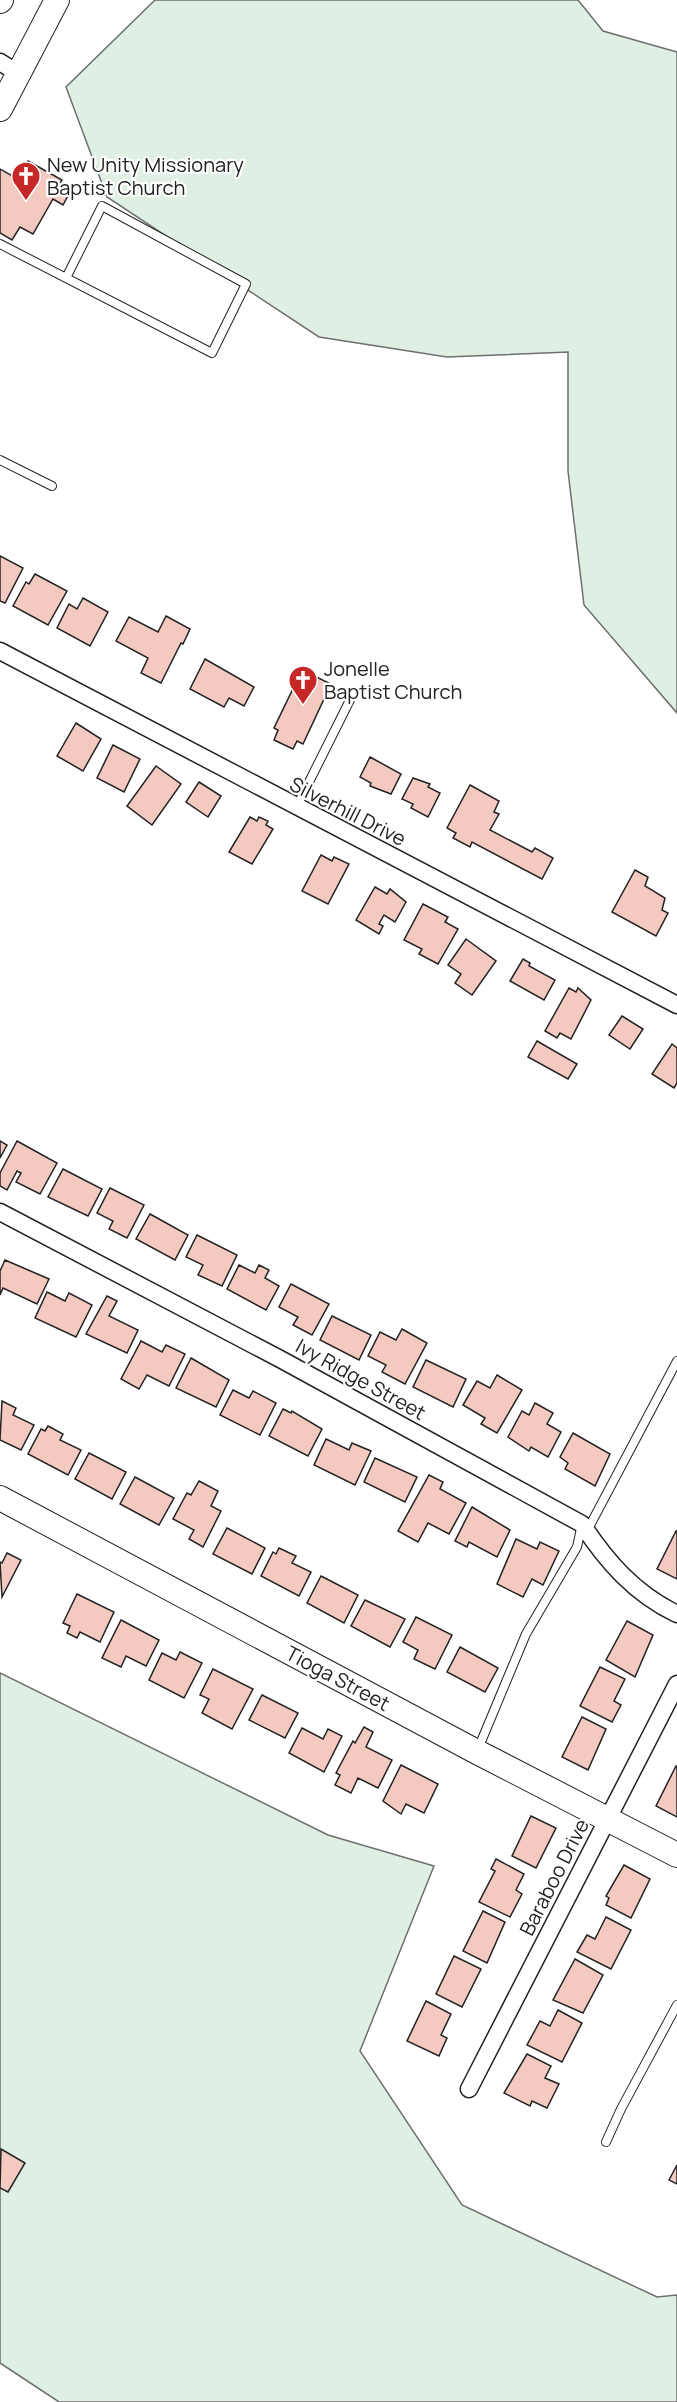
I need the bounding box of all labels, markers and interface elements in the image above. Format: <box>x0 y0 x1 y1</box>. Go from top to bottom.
place label: New Unity Missionary Baptist Church <box>47 151 244 201</box>
church icon: New Unity Missionary Baptist Church <box>10 160 42 202</box>
place label: Jonelle Baptist Church <box>324 655 462 705</box>
church icon: Jonelle Baptist Church <box>287 664 319 706</box>
street label: Silverhill Drive <box>285 770 411 852</box>
street label: Ivy Ridge Street <box>291 1332 431 1426</box>
street label: Tioga Street <box>281 1639 395 1717</box>
street label: Baraboo Drive <box>513 1814 595 1940</box>

